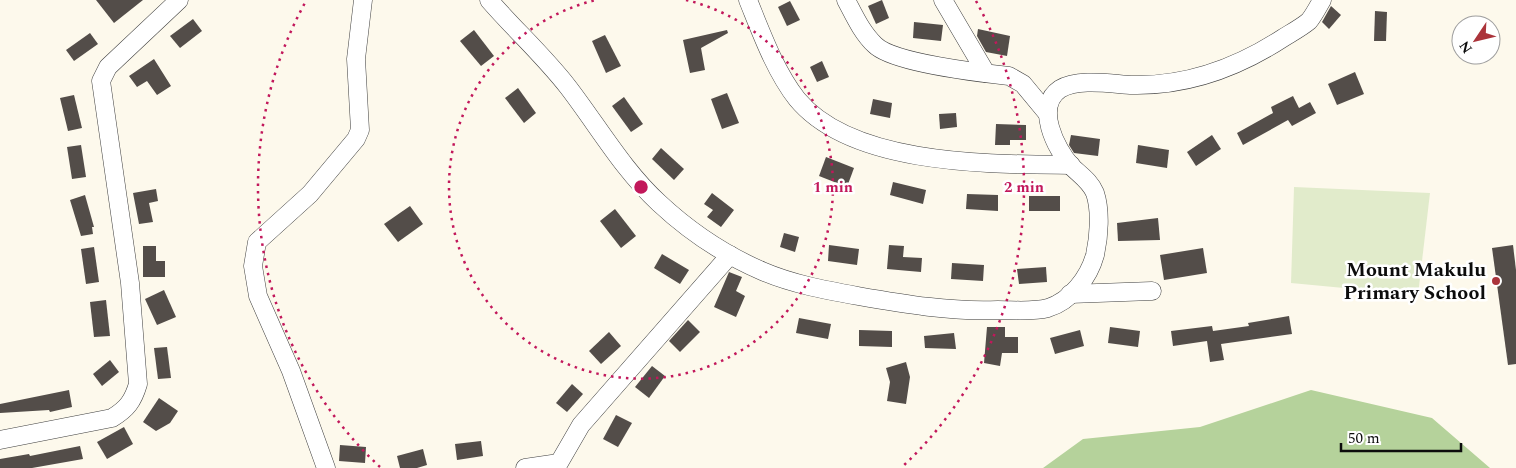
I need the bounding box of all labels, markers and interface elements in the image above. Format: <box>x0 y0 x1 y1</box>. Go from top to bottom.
north arrow <box>1451 15 1501 65</box>
text: N <box>1454 36 1478 58</box>
text: 1 min <box>813 176 853 199</box>
text: 2 min <box>1004 176 1044 199</box>
centre of rings <box>632 178 650 196</box>
place label: Mount Makulu Primary School <box>1343 255 1486 308</box>
marker: Mount Makulu Primary School <box>1490 275 1502 287</box>
scale bar <box>1341 420 1461 452</box>
text: 50 m <box>1348 427 1380 450</box>

